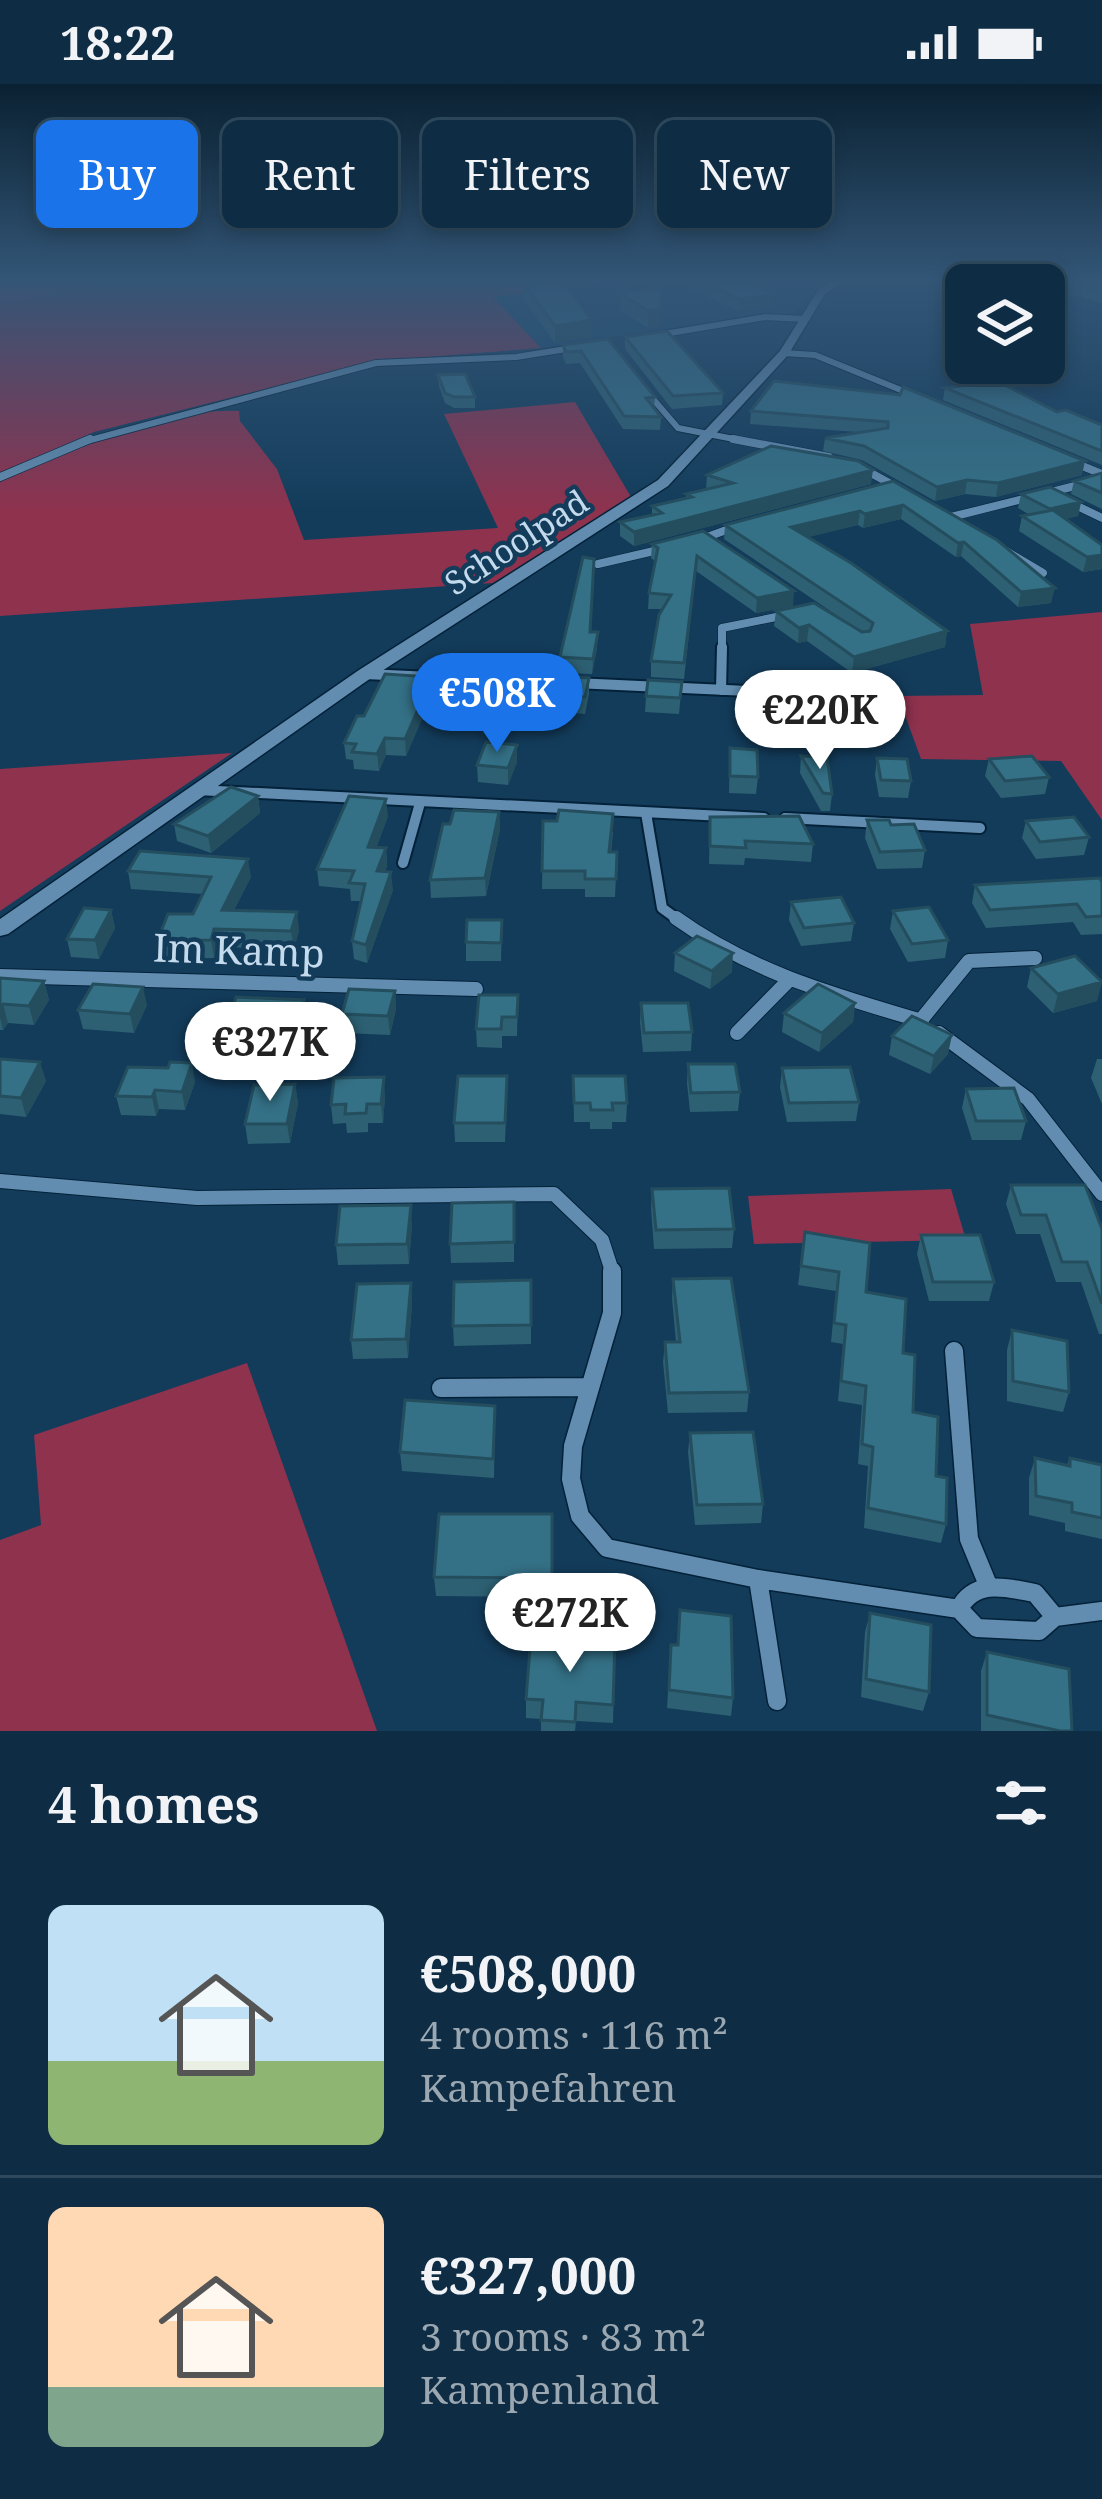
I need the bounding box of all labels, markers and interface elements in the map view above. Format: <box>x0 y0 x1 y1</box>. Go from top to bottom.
text: 18:22 <box>60 12 175 73</box>
chip: Buy <box>36 120 198 228</box>
chip: Rent <box>222 120 398 228</box>
chip: Filters <box>422 120 633 228</box>
chip: New <box>657 120 832 228</box>
map controls <box>945 264 1065 384</box>
button: layers <box>945 264 1065 384</box>
street label: Schoolpad <box>436 479 596 605</box>
pin: €508K <box>413 653 581 755</box>
text: €508K <box>439 665 555 718</box>
pin: €220K <box>736 670 904 772</box>
text: €220K <box>762 682 878 735</box>
street label: Im Kamp <box>152 920 326 978</box>
pin: €327K <box>186 1002 354 1104</box>
text: €327K <box>212 1014 328 1067</box>
pin: €272K <box>486 1573 654 1675</box>
text: €272K <box>512 1585 628 1638</box>
text: 4 homes <box>48 1768 259 1838</box>
icon: filters <box>988 1770 1054 1836</box>
text: €508,000 <box>420 1937 636 2007</box>
icon: home <box>144 1953 288 2097</box>
text: 4 rooms · 116 m² <box>420 2007 728 2060</box>
text: Kampefahren <box>420 2060 676 2113</box>
text: €327,000 <box>420 2239 636 2309</box>
icon: home <box>144 2255 288 2399</box>
text: 3 rooms · 83 m² <box>420 2309 706 2362</box>
text: Kampenland <box>420 2362 659 2415</box>

